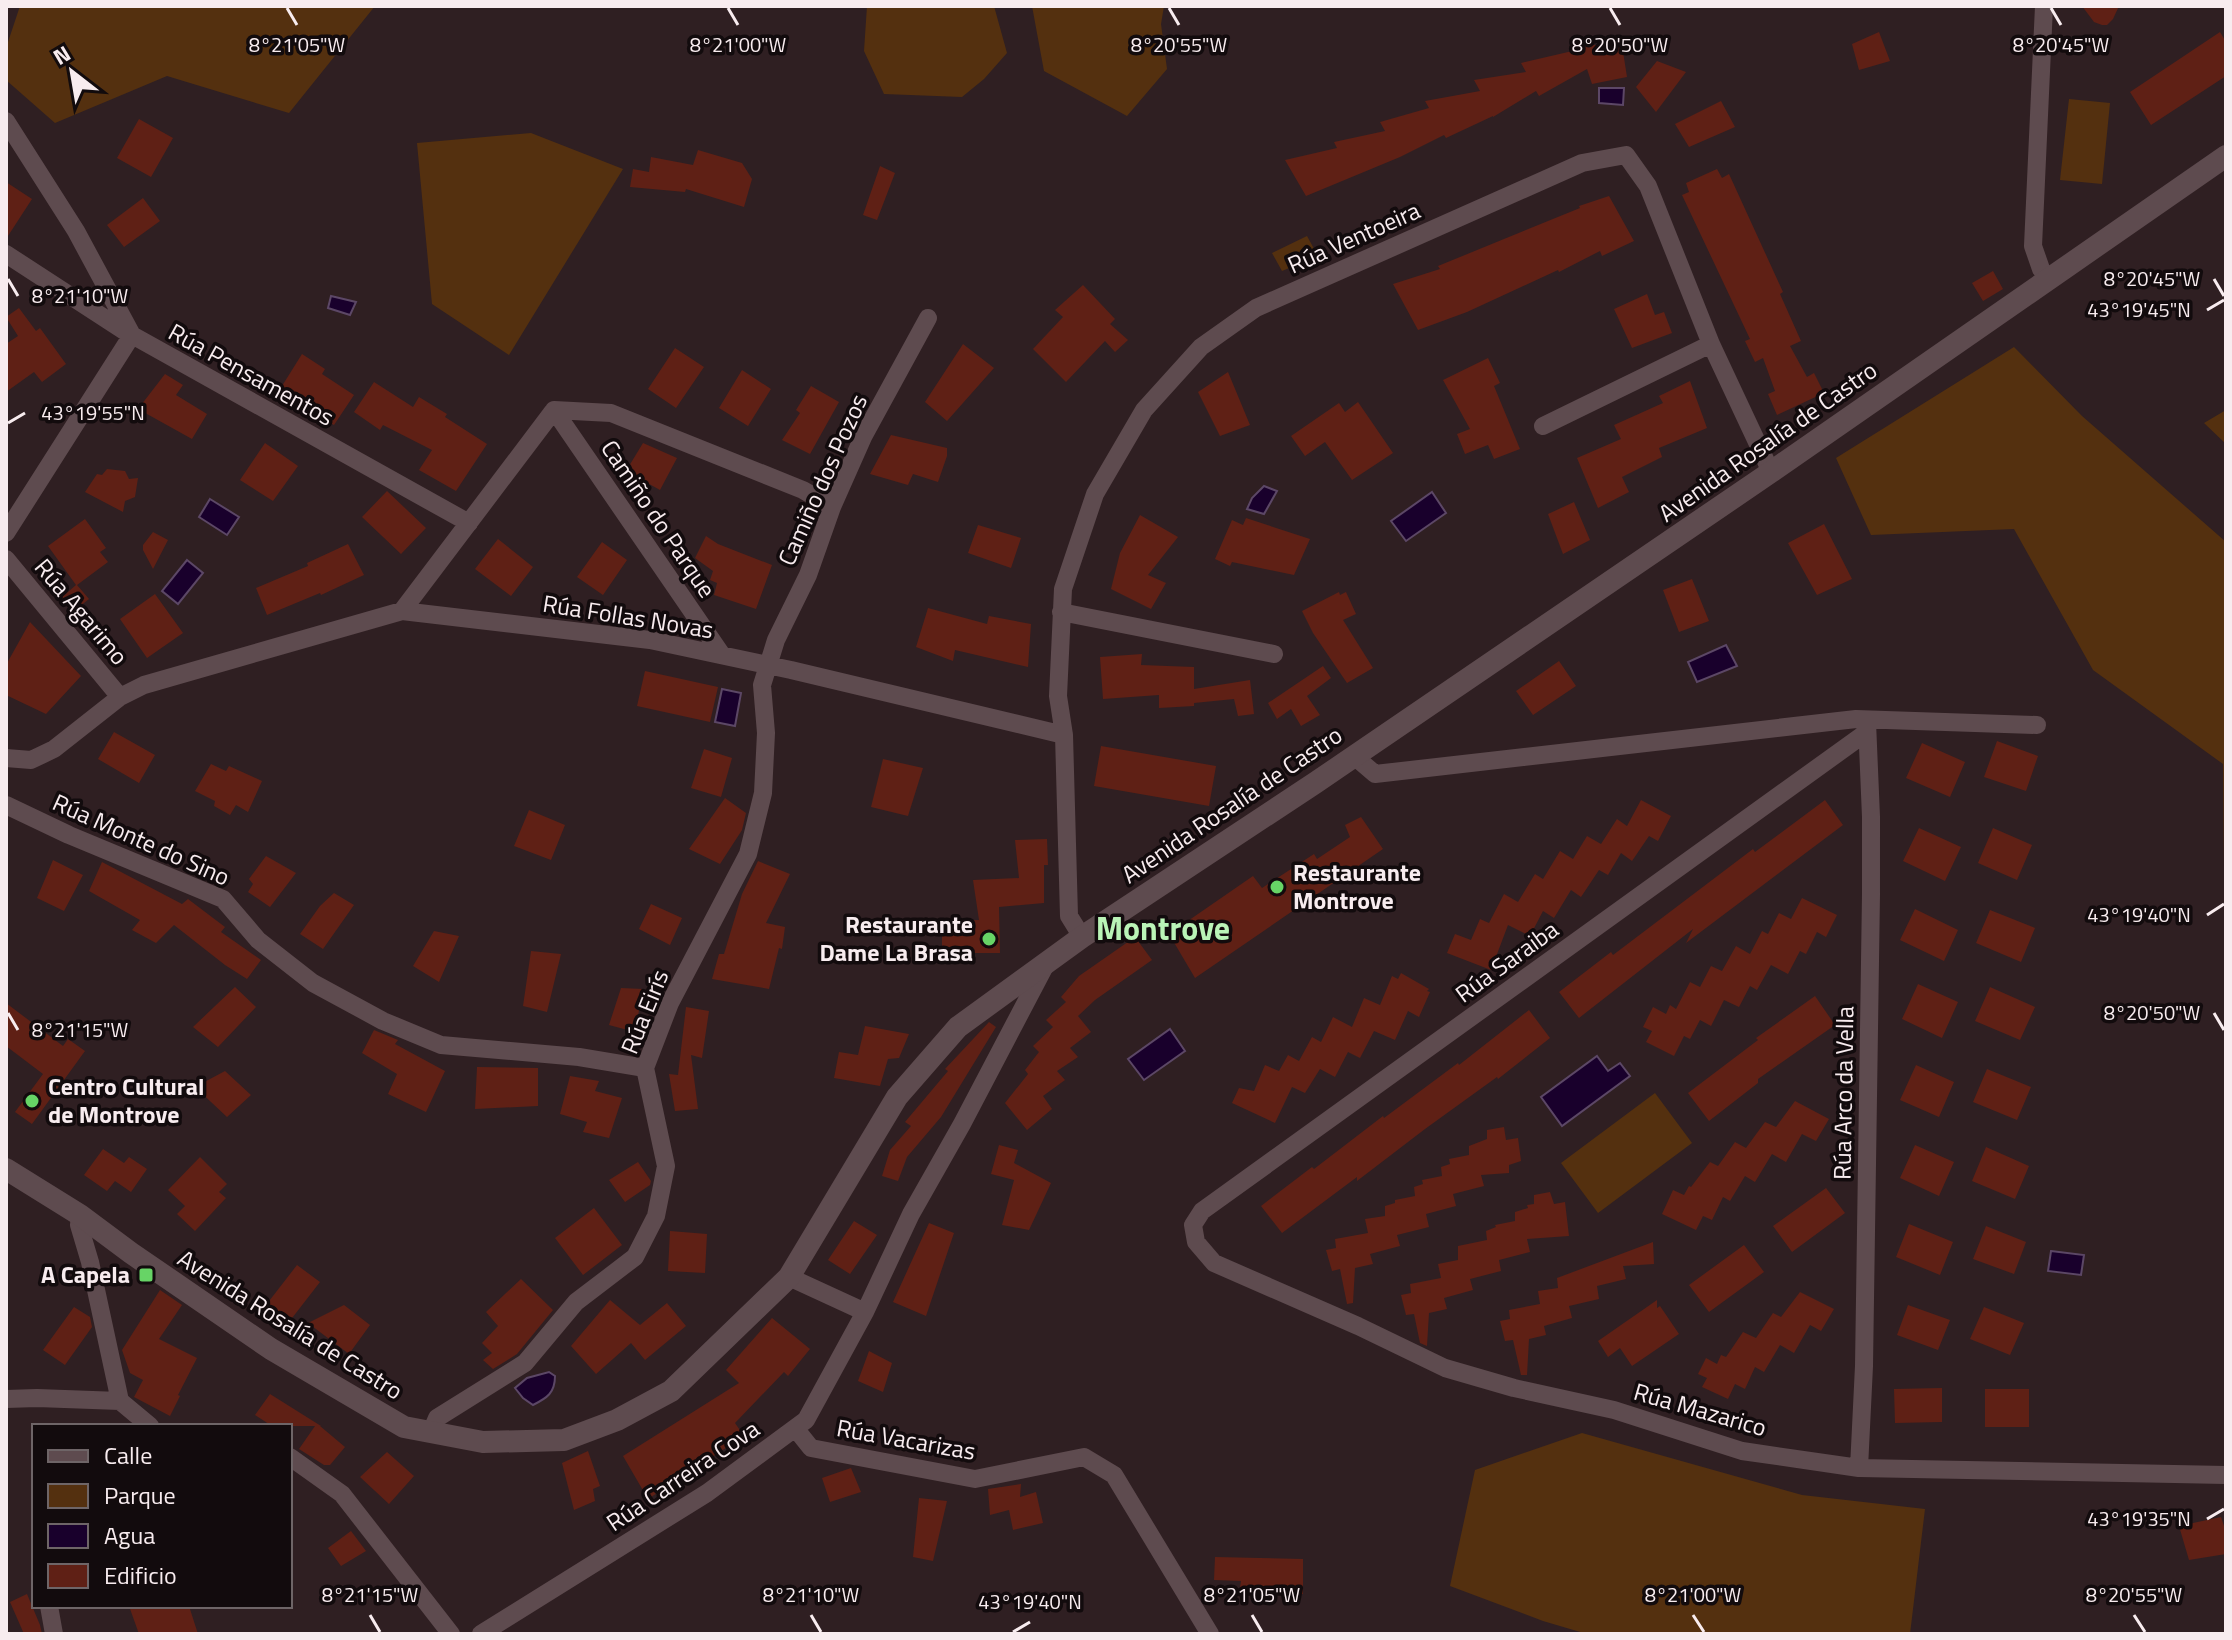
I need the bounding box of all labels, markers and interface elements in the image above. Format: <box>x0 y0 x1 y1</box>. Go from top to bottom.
text: 8°21'05"W <box>249 29 346 60</box>
text: 8°21'00"W <box>690 29 787 60</box>
text: 8°20'55"W <box>1131 29 1228 60</box>
text: 8°20'50"W <box>1572 29 1669 60</box>
text: 8°20'45"W <box>2013 29 2110 60</box>
north arrow <box>32 32 112 112</box>
text: N <box>46 36 77 73</box>
street label: Rúa Ventoeira <box>1282 192 1426 282</box>
text: 8°20'45"W <box>2104 263 2201 294</box>
text: 8°21'10"W <box>32 280 129 311</box>
text: 43°19'45"N <box>2087 294 2191 325</box>
street label: Rúa Pensamentos <box>162 314 341 435</box>
street label: Avenida Rosalía de Castro <box>1651 352 1884 530</box>
street label: Camiño dos Pozos <box>768 388 876 571</box>
text: 43°19'55"N <box>41 397 145 428</box>
street label: Camiño do Parque <box>593 432 725 605</box>
street label: Rúa Agarimo <box>26 550 137 673</box>
street label: Rúa Follas Novas <box>540 585 716 647</box>
street label: Avenida Rosalía de Castro <box>1114 717 1349 892</box>
street label: Rúa Monte do Sino <box>47 784 236 894</box>
place label: Restaurante Montrove <box>1293 854 1421 918</box>
marker: Restaurante Montrove <box>1268 878 1286 896</box>
text: 43°19'40"N <box>2087 899 2191 930</box>
district label: Montrove <box>1096 904 1230 952</box>
place label: Restaurante Dame La Brasa <box>819 906 973 970</box>
street label: Rúa Saraiba <box>1447 911 1566 1011</box>
marker: Restaurante Dame La Brasa <box>980 930 998 948</box>
street label: Rúa Eirís <box>611 964 677 1059</box>
text: 8°20'50"W <box>2104 997 2201 1028</box>
street label: Rúa Arco da Vella <box>1823 1006 1863 1180</box>
text: 8°21'15"W <box>32 1014 129 1045</box>
place label: Centro Cultural de Montrove <box>48 1068 204 1132</box>
marker: Centro Cultural de Montrove <box>23 1092 41 1110</box>
street label: Avenida Rosalía de Castro <box>171 1240 410 1408</box>
place label: A Capela <box>41 1256 130 1292</box>
marker: A Capela <box>137 1266 155 1284</box>
street label: Rúa Mazarico <box>1630 1373 1771 1445</box>
street label: Rúa Vacarizas <box>834 1409 978 1469</box>
street label: Rúa Carreira Cova <box>599 1411 766 1540</box>
legend <box>32 1424 292 1608</box>
text: Calle <box>104 1437 152 1473</box>
text: Parque <box>104 1477 176 1513</box>
text: 43°19'35"N <box>2087 1503 2191 1534</box>
text: Agua <box>104 1517 155 1553</box>
text: Edificio <box>104 1557 177 1593</box>
text: 8°21'15"W <box>322 1579 419 1610</box>
text: 8°21'10"W <box>763 1579 860 1610</box>
text: 8°21'05"W <box>1204 1579 1301 1610</box>
text: 8°21'00"W <box>1645 1579 1742 1610</box>
text: 8°20'55"W <box>2086 1579 2183 1610</box>
text: 43°19'40"N <box>978 1586 1082 1617</box>

